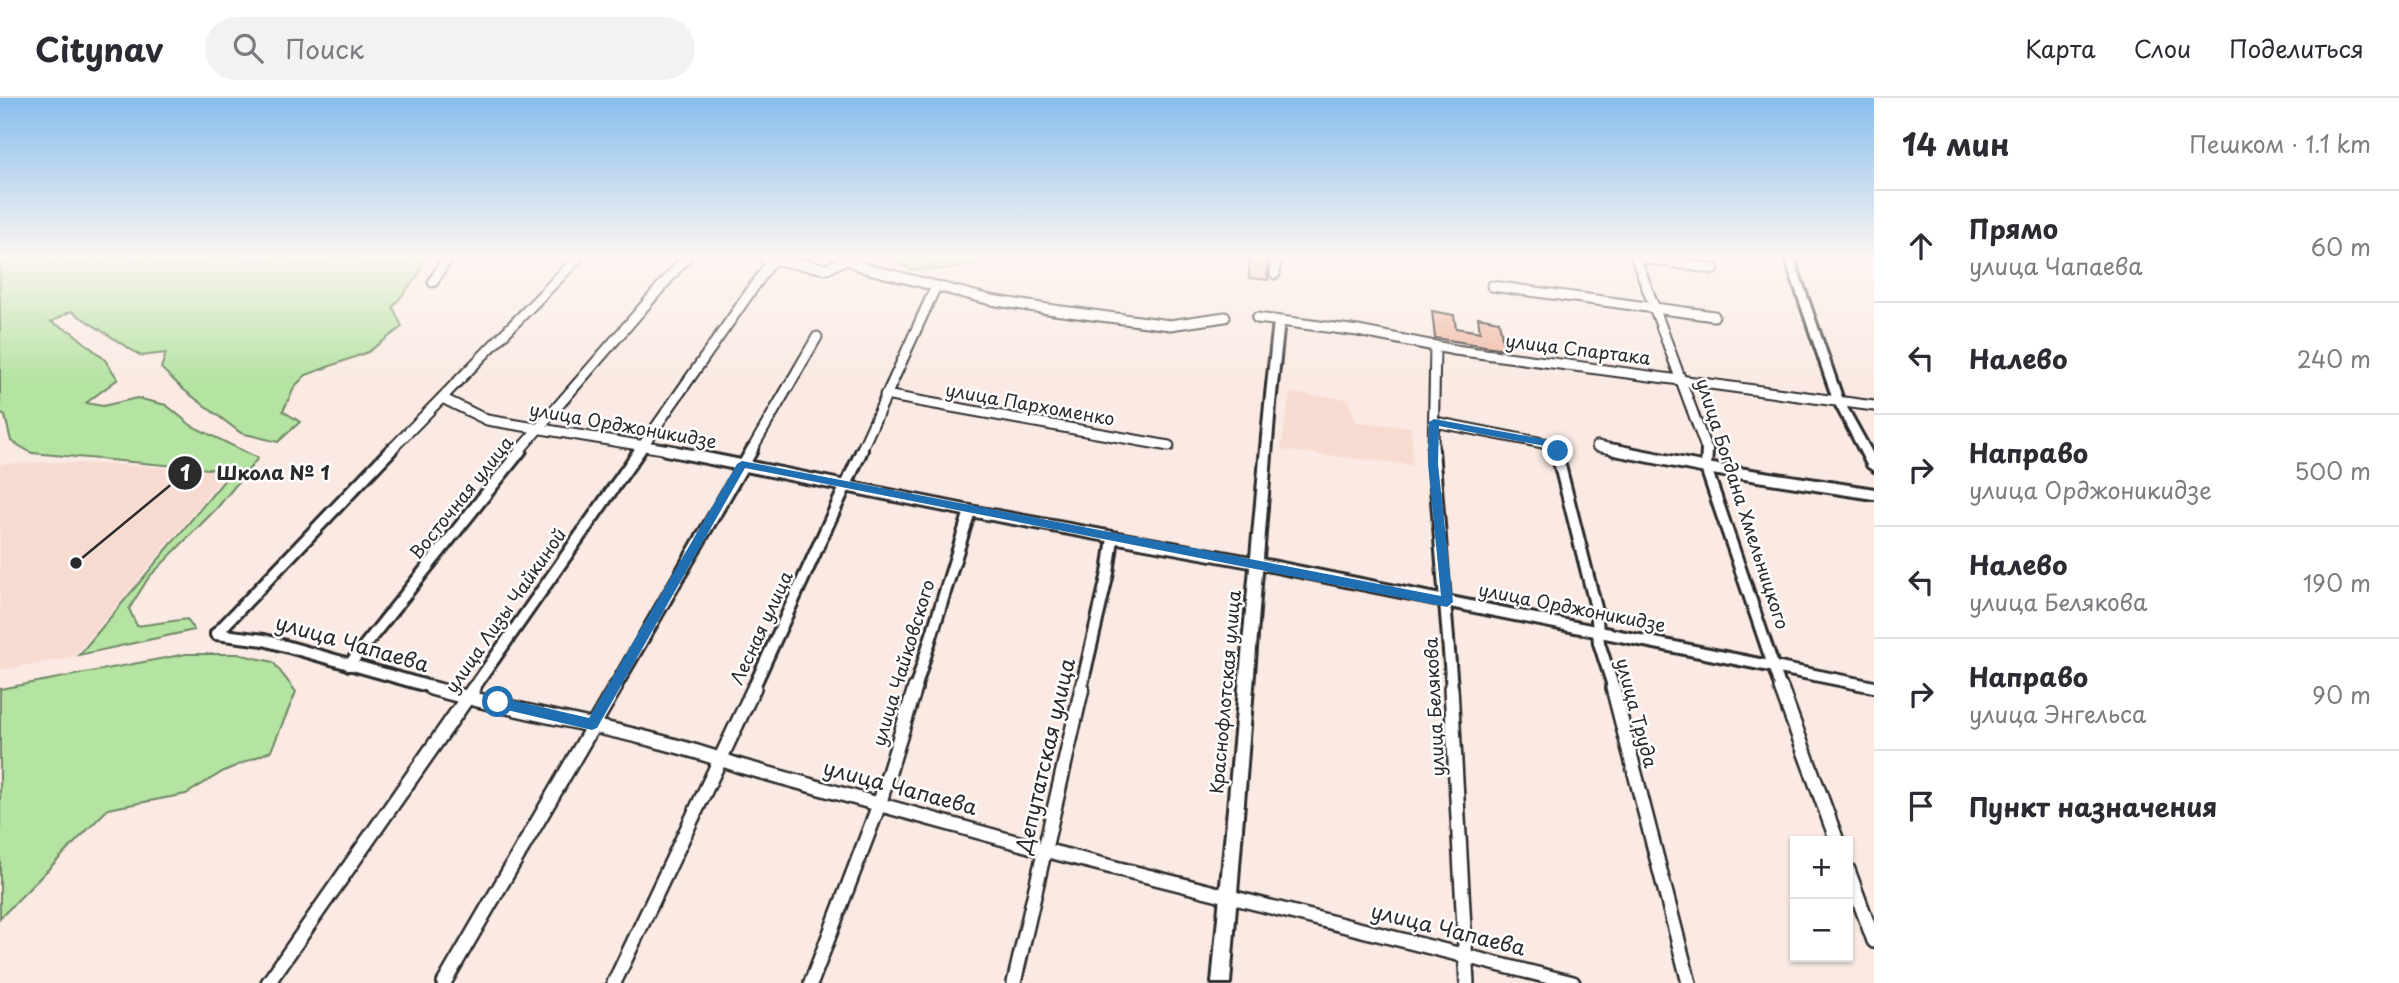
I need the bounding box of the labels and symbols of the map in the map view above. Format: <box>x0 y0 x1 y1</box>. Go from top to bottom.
street label: улица Спартака <box>1504 326 1653 371</box>
street label: улица Пархоменко <box>943 375 1117 432</box>
street label: улица Богдана Хмельницкого <box>1690 375 1797 633</box>
street label: улица Орджоникидзе <box>527 395 719 454</box>
street label: Восточная улица <box>403 429 520 565</box>
route end <box>1542 435 1573 466</box>
callout: Школа № 1 <box>167 453 344 493</box>
text: 1 <box>180 456 190 488</box>
text: Школа № 1 <box>216 458 330 486</box>
street label: улица Лизы Чайкиной <box>438 522 572 698</box>
street label: Лесная улица <box>723 566 799 689</box>
street label: улица Орджоникидзе <box>1476 575 1668 638</box>
street label: улица Чайковского <box>864 576 941 749</box>
street label: Краснофлотская улица <box>1202 588 1247 795</box>
street label: улица Чапаева <box>272 605 433 679</box>
street label: улица Белякова <box>1416 636 1451 777</box>
street label: Депутатская улица <box>1006 654 1082 857</box>
street label: улица Труда <box>1610 655 1665 771</box>
route start <box>482 686 513 717</box>
street label: улица Чапаева <box>820 750 981 822</box>
street label: улица Чапаева <box>1368 893 1529 963</box>

